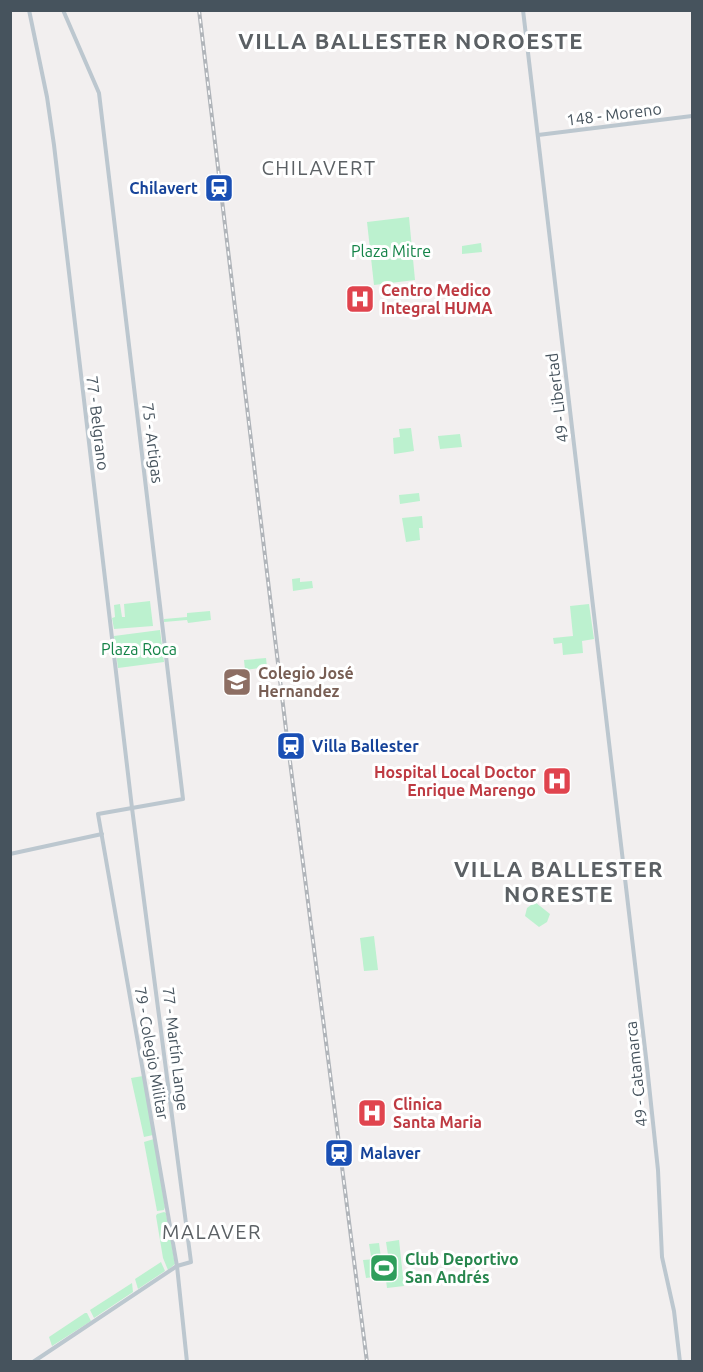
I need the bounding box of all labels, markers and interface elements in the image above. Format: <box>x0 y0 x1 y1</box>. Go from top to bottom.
district label: VILLA BALLESTER NOROESTE <box>238 28 584 53</box>
street label: 148 - Moreno <box>565 99 663 129</box>
district label: CHILAVERT <box>261 156 377 179</box>
station icon: Chilavert <box>203 172 235 204</box>
place label: Chilavert <box>129 179 198 197</box>
park label: Plaza Mitre <box>351 242 431 260</box>
place label: Centro Medico Integral HUMA <box>381 281 493 317</box>
hospital icon: Centro Medico Integral HUMA <box>344 283 376 315</box>
street label: 49 - Libertad <box>543 352 571 444</box>
street label: 77 - Belgrano <box>83 375 113 471</box>
street label: 75 - Artigas <box>139 402 167 484</box>
park label: Plaza Roca <box>101 640 177 658</box>
place label: Colegio José Hernandez <box>258 664 354 700</box>
school or university icon: Colegio José Hernandez <box>221 666 253 698</box>
station icon: Villa Ballester <box>275 730 307 762</box>
place label: Villa Ballester <box>312 737 419 755</box>
place label: Hospital Local Doctor Enrique Marengo <box>374 763 536 799</box>
hospital icon: Hospital Local Doctor Enrique Marengo <box>541 765 573 797</box>
district label: VILLA BALLESTER NORESTE <box>454 856 664 906</box>
street label: 79 - Colegio Militar <box>131 985 173 1121</box>
street label: 77 - Martín Lange <box>159 986 193 1112</box>
street label: 49 - Catamarca <box>621 1020 651 1128</box>
place label: Clinica Santa Maria <box>393 1095 482 1131</box>
hospital icon: Clinica Santa Maria <box>356 1097 388 1129</box>
station icon: Malaver <box>323 1137 355 1169</box>
place label: Malaver <box>360 1144 421 1162</box>
district label: MALAVER <box>162 1220 262 1243</box>
place label: Club Deportivo San Andrés <box>405 1250 519 1286</box>
sports icon: Club Deportivo San Andrés <box>368 1252 400 1284</box>

